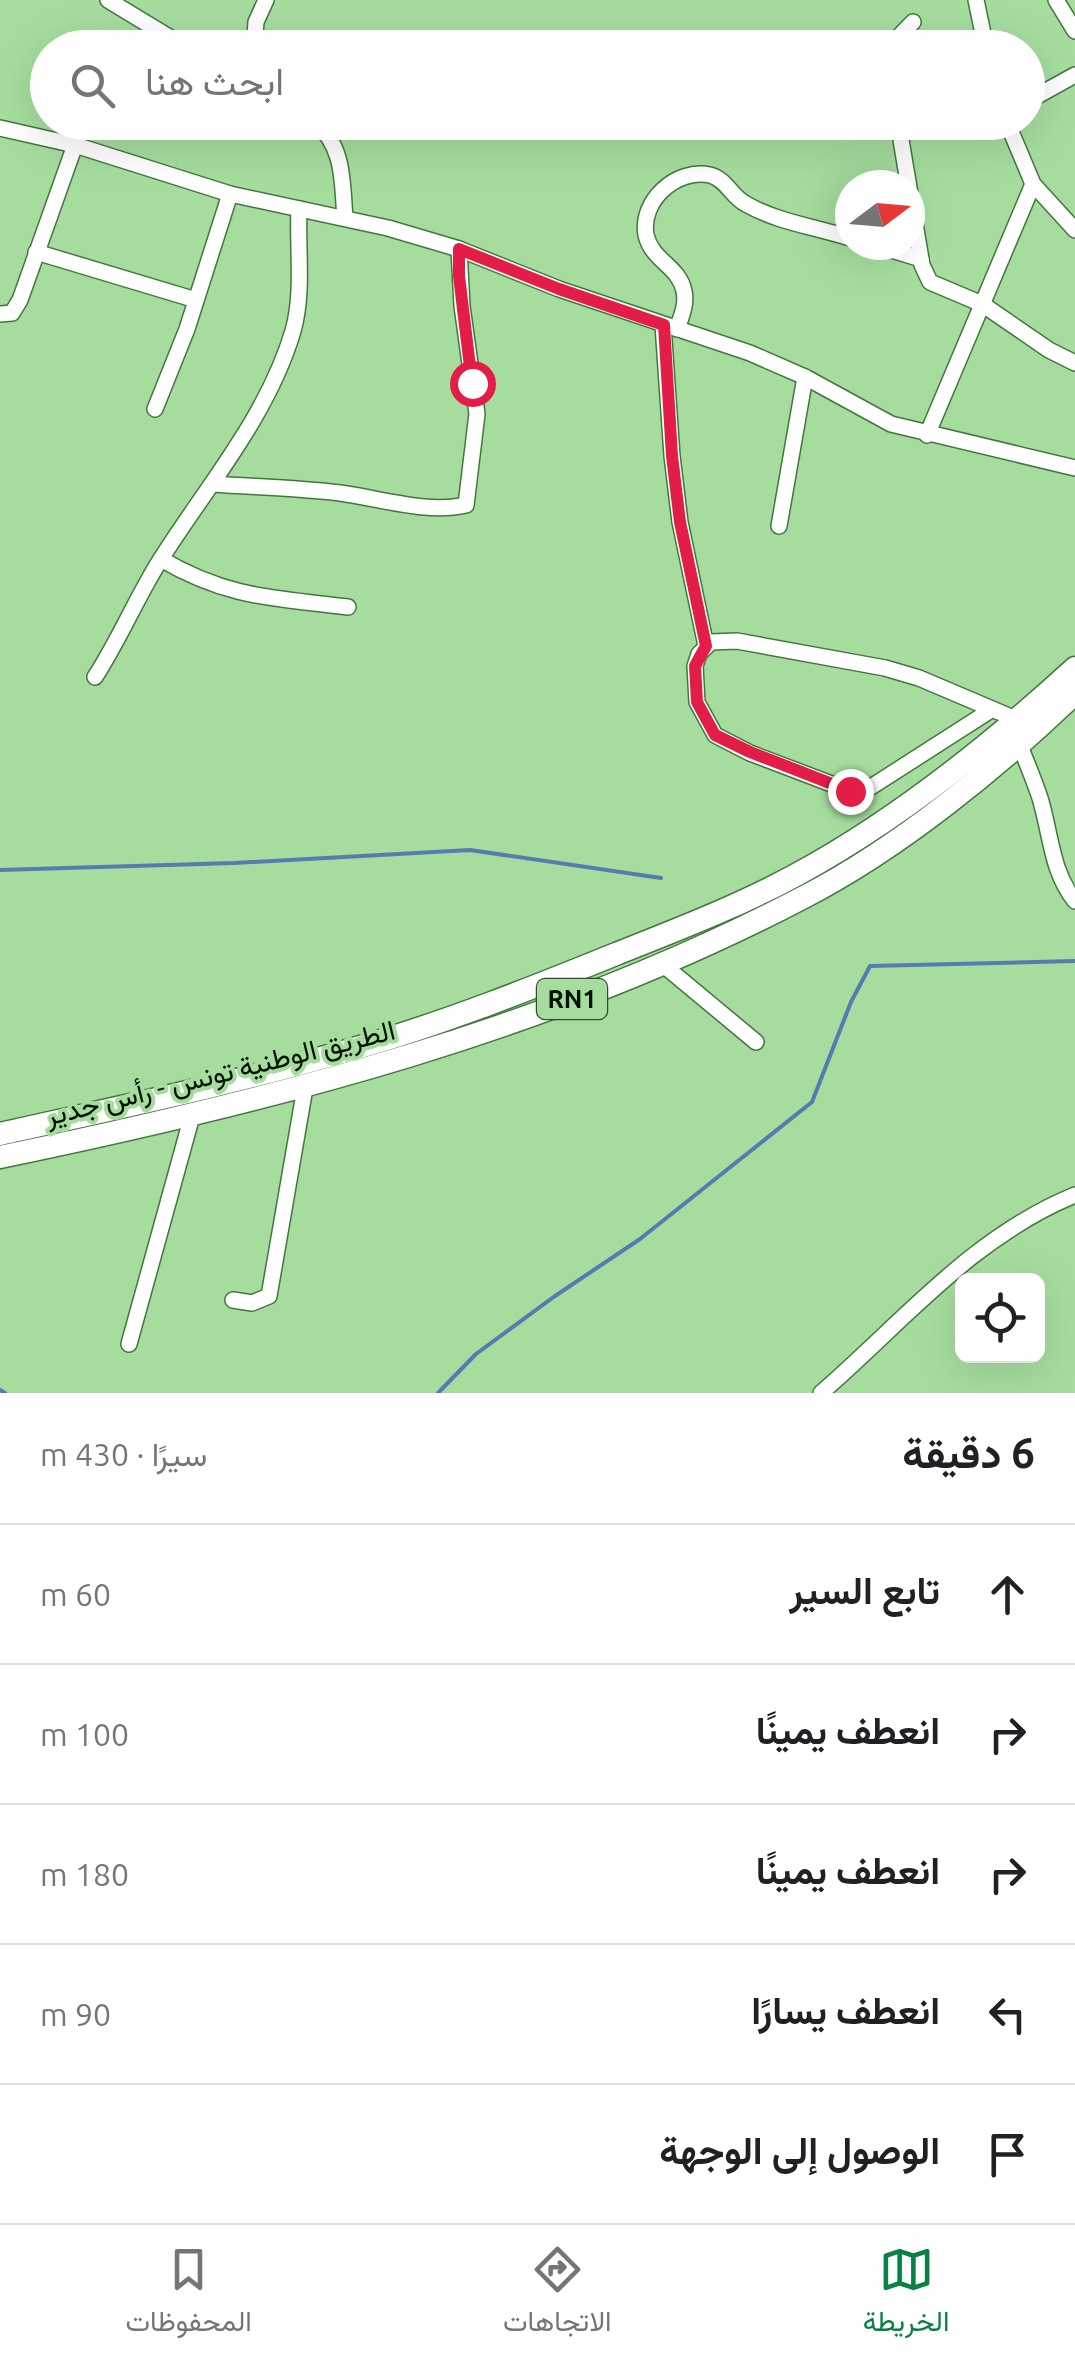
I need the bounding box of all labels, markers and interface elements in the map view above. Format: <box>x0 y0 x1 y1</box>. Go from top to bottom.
search box <box>30 30 1045 140</box>
icon: search <box>65 58 120 113</box>
text: ابحث هنا <box>145 60 284 102</box>
north arrow <box>835 170 925 260</box>
route start <box>450 361 496 407</box>
route end <box>828 769 874 815</box>
road number: RN1 <box>537 979 607 1019</box>
street label: الطريق الوطنية تونس - رأس جدير <box>41 1014 399 1134</box>
map controls <box>955 1273 1045 1363</box>
button: locate <box>955 1273 1045 1363</box>
text: 6 دقيقة <box>902 1429 1035 1476</box>
text: سيرًا · 430 m <box>40 1436 207 1472</box>
icon: ahead <box>980 1567 1035 1622</box>
text: تابع السير <box>789 1569 940 1611</box>
text: 60 m <box>40 1576 111 1612</box>
icon: right <box>980 1707 1035 1762</box>
text: انعطف يمينًا <box>756 1709 940 1751</box>
text: 100 m <box>40 1716 129 1752</box>
icon: right <box>980 1847 1035 1902</box>
text: انعطف يمينًا <box>756 1849 940 1891</box>
text: 180 m <box>40 1856 129 1892</box>
icon: left <box>980 1987 1035 2042</box>
text: انعطف يسارًا <box>751 1989 940 2031</box>
text: 90 m <box>40 1996 111 2032</box>
icon: arrive <box>980 2127 1035 2182</box>
text: الوصول إلى الوجهة <box>659 2129 940 2171</box>
tab: المحفوظات <box>126 2242 252 2346</box>
tab: الاتجاهات <box>503 2242 612 2346</box>
tab: الخريطة <box>863 2242 949 2346</box>

